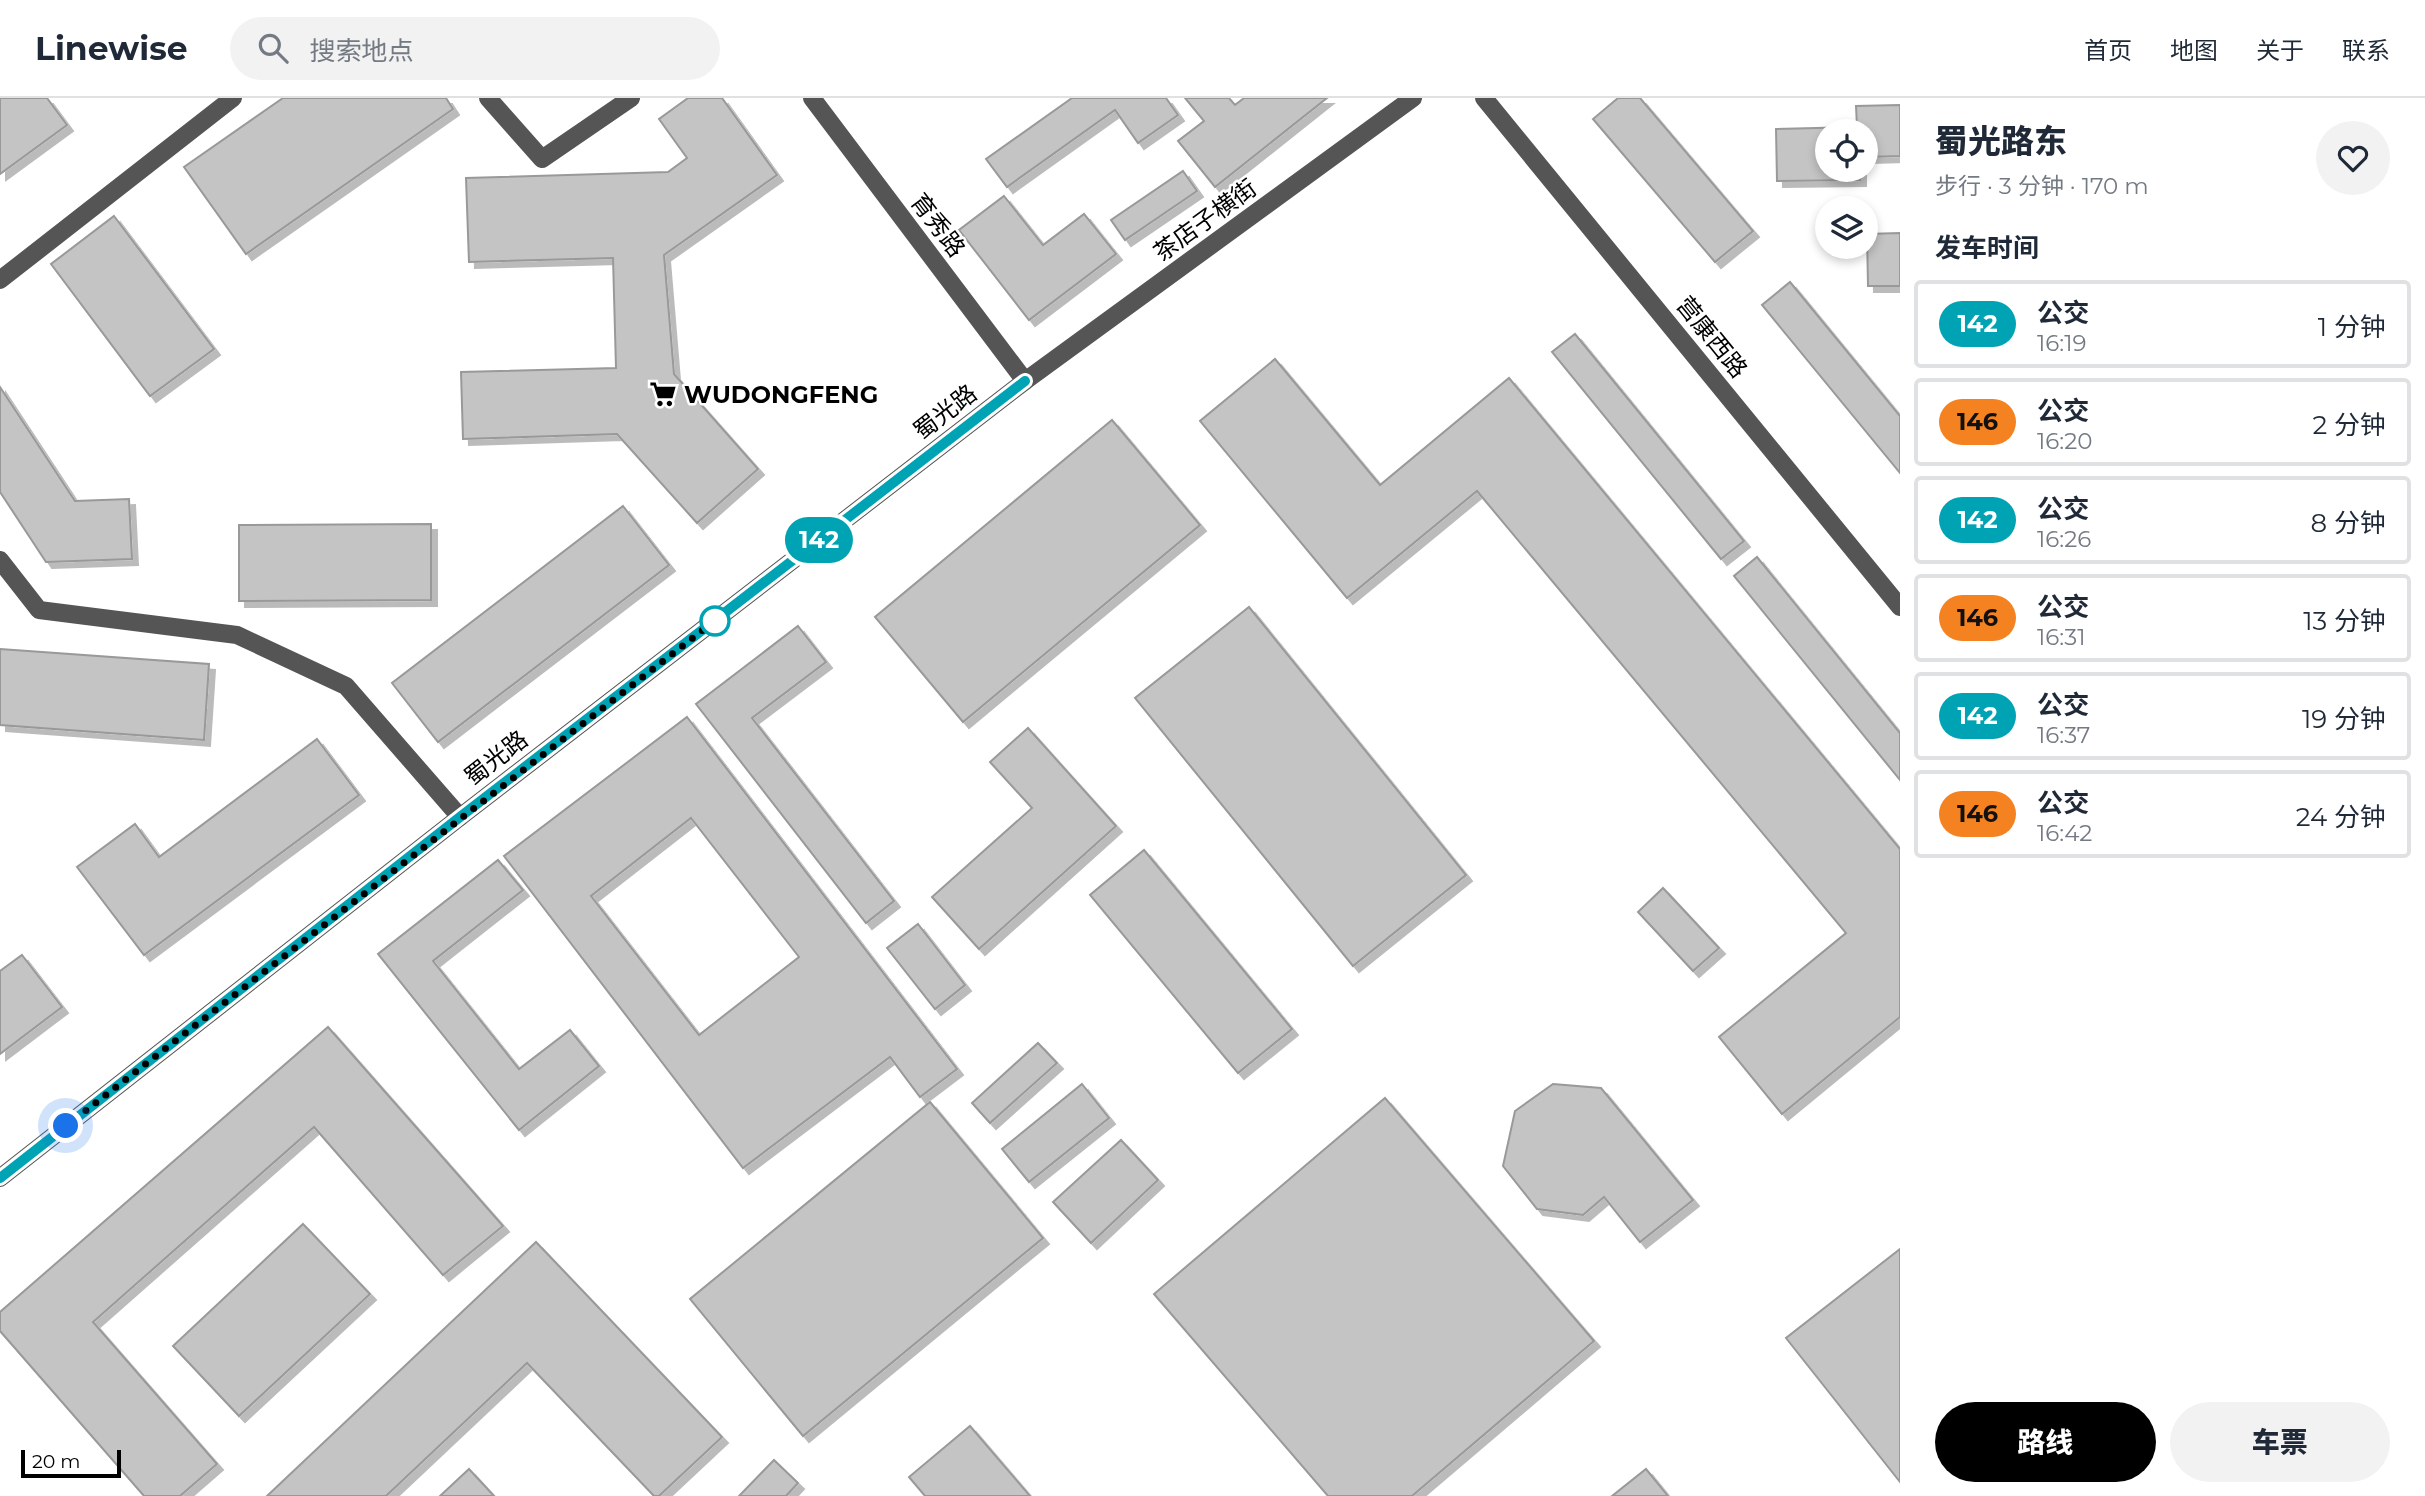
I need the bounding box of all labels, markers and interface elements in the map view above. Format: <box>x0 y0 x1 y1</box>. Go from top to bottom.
search box <box>230 17 720 80</box>
text: Linewise <box>35 28 188 68</box>
icon: search <box>254 29 292 67</box>
text: 搜索地点 <box>310 35 414 67</box>
text: 首页 <box>2084 36 2132 65</box>
text: 地图 <box>2170 36 2218 65</box>
text: 关于 <box>2256 36 2304 65</box>
text: 联系 <box>2342 36 2390 65</box>
map controls <box>1815 119 1878 259</box>
button: locate <box>1815 119 1878 182</box>
text: 蜀光路东 <box>1935 121 2067 161</box>
button: heart <box>2316 121 2390 195</box>
text: 步行 · 3 分钟 · 170 m <box>1935 172 2149 200</box>
street label: 茶店子横街 <box>1148 173 1262 267</box>
street label: 育秀路 <box>905 188 971 262</box>
button: layers <box>1815 196 1878 259</box>
text: 发车时间 <box>1935 232 2039 264</box>
street label: 营康西路 <box>1671 291 1753 383</box>
text: 公交 <box>2037 297 2089 329</box>
text: 142 <box>1957 309 1998 338</box>
text: 1 分钟 <box>2318 311 2386 343</box>
text: 16:19 <box>2037 329 2087 357</box>
street label: 蜀光路 <box>908 378 982 446</box>
supermarket icon: WUDONGFENG <box>648 379 678 409</box>
place label: WUDONGFENG <box>684 380 878 409</box>
text: 公交 <box>2037 395 2089 427</box>
text: 146 <box>1957 407 1998 436</box>
text: 2 分钟 <box>2312 409 2386 441</box>
text: 16:20 <box>2037 427 2092 455</box>
text: 公交 <box>2037 493 2089 525</box>
text: 142 <box>1957 505 1998 534</box>
text: 8 分钟 <box>2311 507 2386 539</box>
line badge: 142 <box>779 517 859 563</box>
text: 142 <box>799 525 839 554</box>
text: 16:26 <box>2037 525 2091 553</box>
text: 公交 <box>2037 591 2089 623</box>
text: 146 <box>1957 603 1998 632</box>
text: 13 分钟 <box>2303 605 2386 637</box>
unlabelled marker <box>700 606 730 636</box>
text: 16:31 <box>2037 623 2085 651</box>
text: 公交 <box>2037 689 2089 721</box>
text: 142 <box>1957 701 1998 730</box>
text: 19 分钟 <box>2302 703 2386 735</box>
text: 16:37 <box>2037 721 2090 749</box>
street label: 蜀光路 <box>459 724 533 792</box>
text: 公交 <box>2037 787 2089 819</box>
text: 146 <box>1957 799 1998 828</box>
text: 24 分钟 <box>2296 801 2386 833</box>
text: 16:42 <box>2037 819 2092 847</box>
your location <box>48 1108 83 1143</box>
button: 路线 <box>1935 1402 2156 1482</box>
button: 车票 <box>2170 1402 2390 1482</box>
scale bar <box>21 1447 121 1479</box>
text: 20 m <box>32 1450 80 1473</box>

